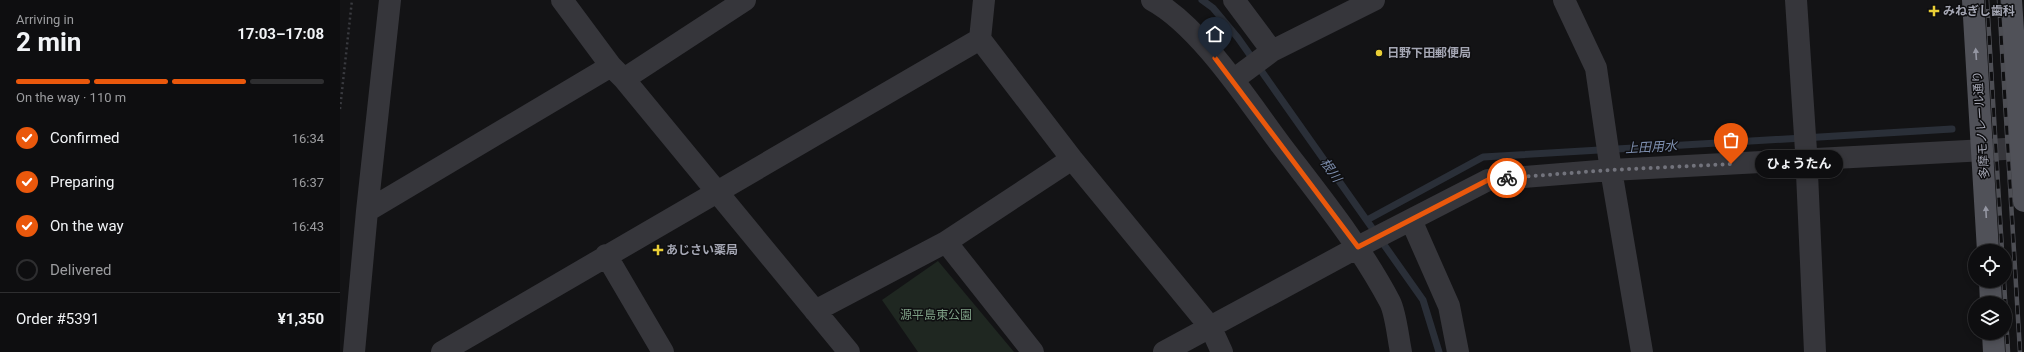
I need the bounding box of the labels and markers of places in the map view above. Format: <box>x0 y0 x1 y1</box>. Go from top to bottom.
place label: みねぎし歯科 <box>1943 4 2015 18</box>
marker: みねぎし歯科 <box>1928 5 1940 17</box>
pin <box>1198 17 1232 58</box>
place label: 日野下田郵便局 <box>1387 46 1471 60</box>
marker: 日野下田郵便局 <box>1374 48 1384 58</box>
pin <box>1714 123 1748 164</box>
callout: ひょうたん <box>1755 150 1843 178</box>
place label: あじさい薬局 <box>666 243 738 257</box>
marker: あじさい薬局 <box>653 245 663 255</box>

